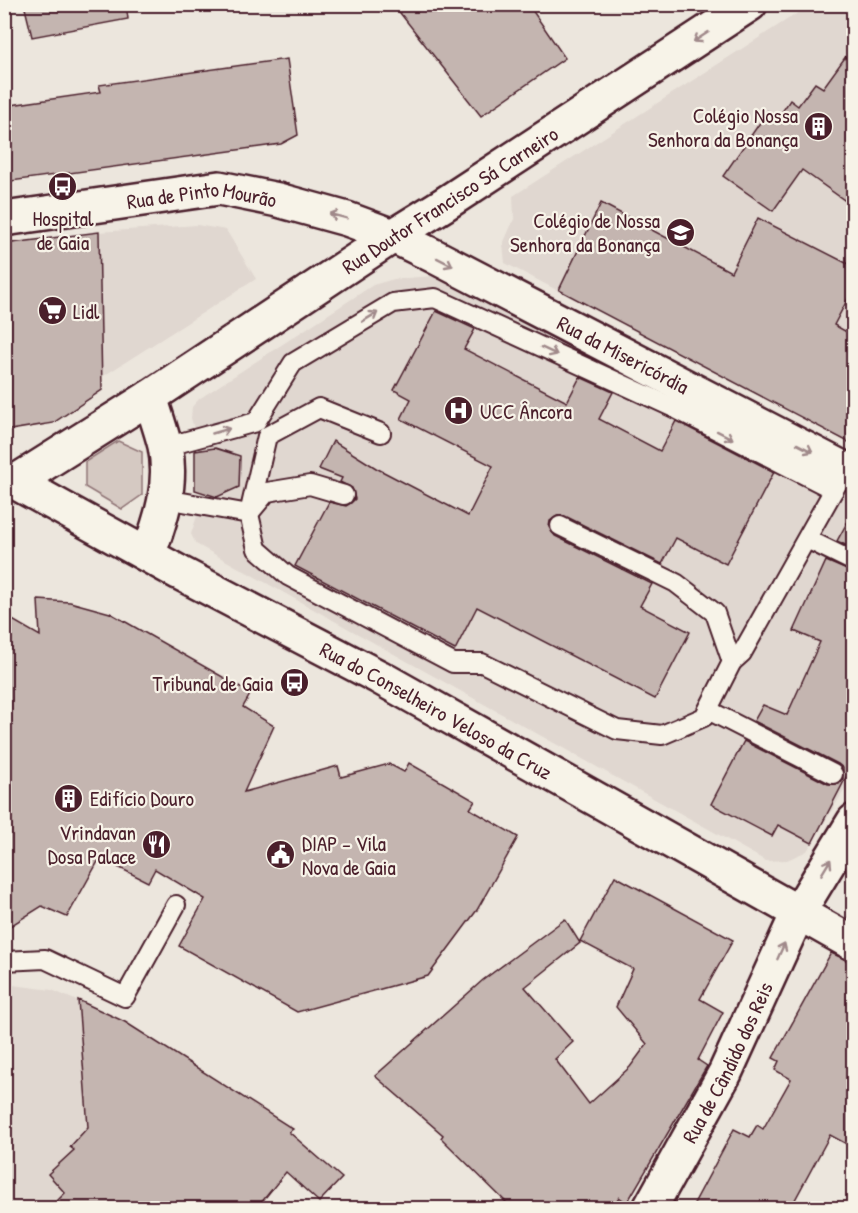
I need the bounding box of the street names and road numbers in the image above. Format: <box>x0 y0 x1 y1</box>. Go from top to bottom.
street label: Rua Doutor Francisco Sá Carneiro <box>336 119 564 281</box>
street label: Rua de Pinto Mourão <box>125 174 279 216</box>
street label: Rua da Misericórdia <box>552 308 694 400</box>
street label: Rua do Conselheiro Veloso da Cruz <box>315 634 558 786</box>
street label: Rua de Cândido dos Reis <box>675 977 779 1148</box>

